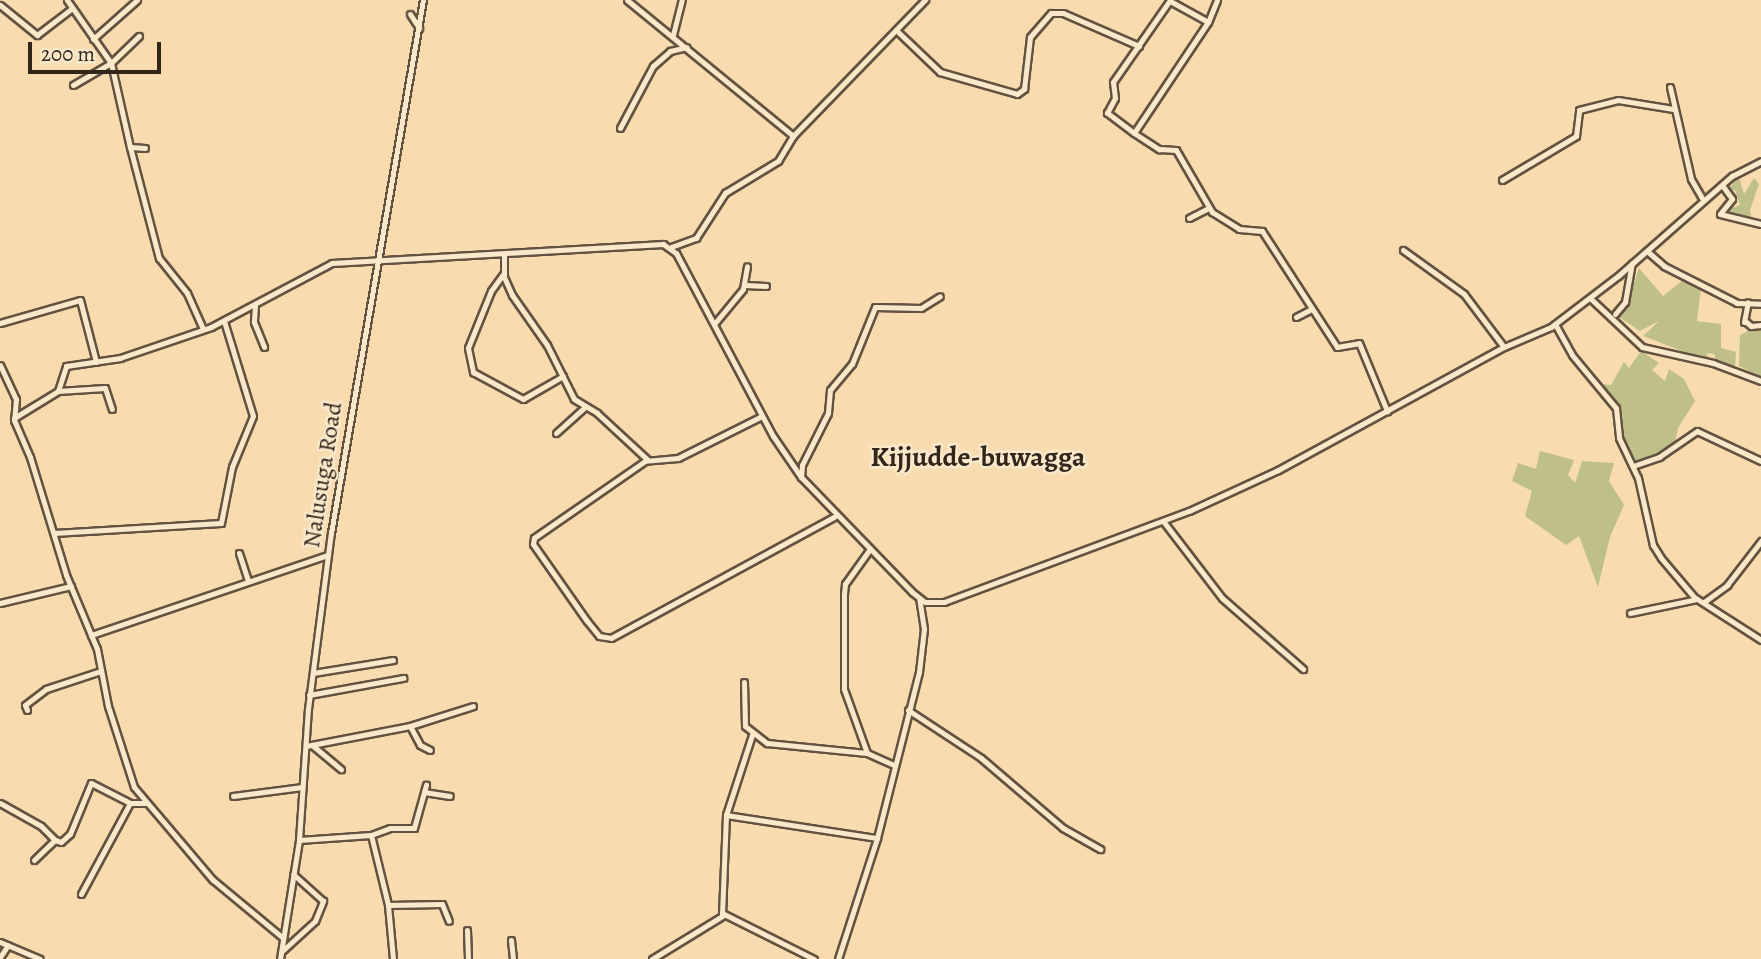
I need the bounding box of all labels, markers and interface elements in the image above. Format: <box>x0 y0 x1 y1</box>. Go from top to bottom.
scale bar <box>32 28 164 72</box>
text: 200 m <box>41 40 95 68</box>
street label: Nalusuga Road <box>297 400 349 550</box>
district label: Kijjudde-buwagga <box>870 440 1086 474</box>

